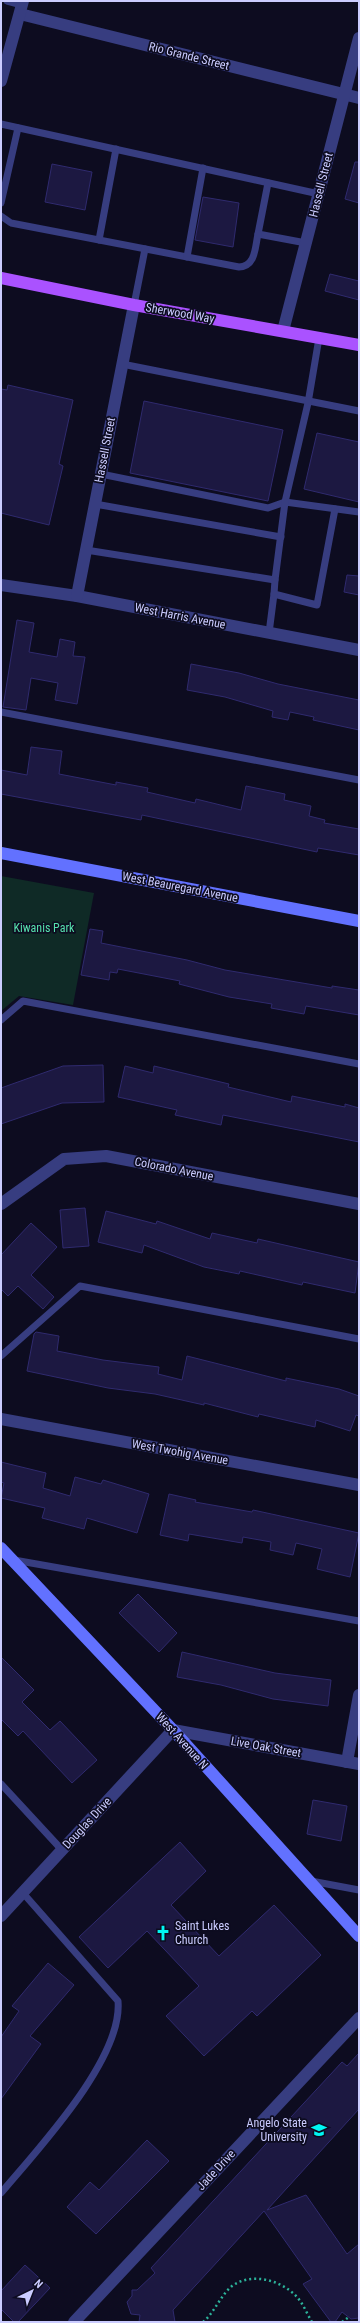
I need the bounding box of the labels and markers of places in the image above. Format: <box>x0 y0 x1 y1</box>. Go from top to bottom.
place label: Saint Lukes Church <box>175 1919 229 1947</box>
church icon: Saint Lukes Church <box>154 1924 172 1942</box>
place label: Angelo State University <box>246 2116 307 2144</box>
school or university icon: Angelo State University <box>310 2121 328 2139</box>

